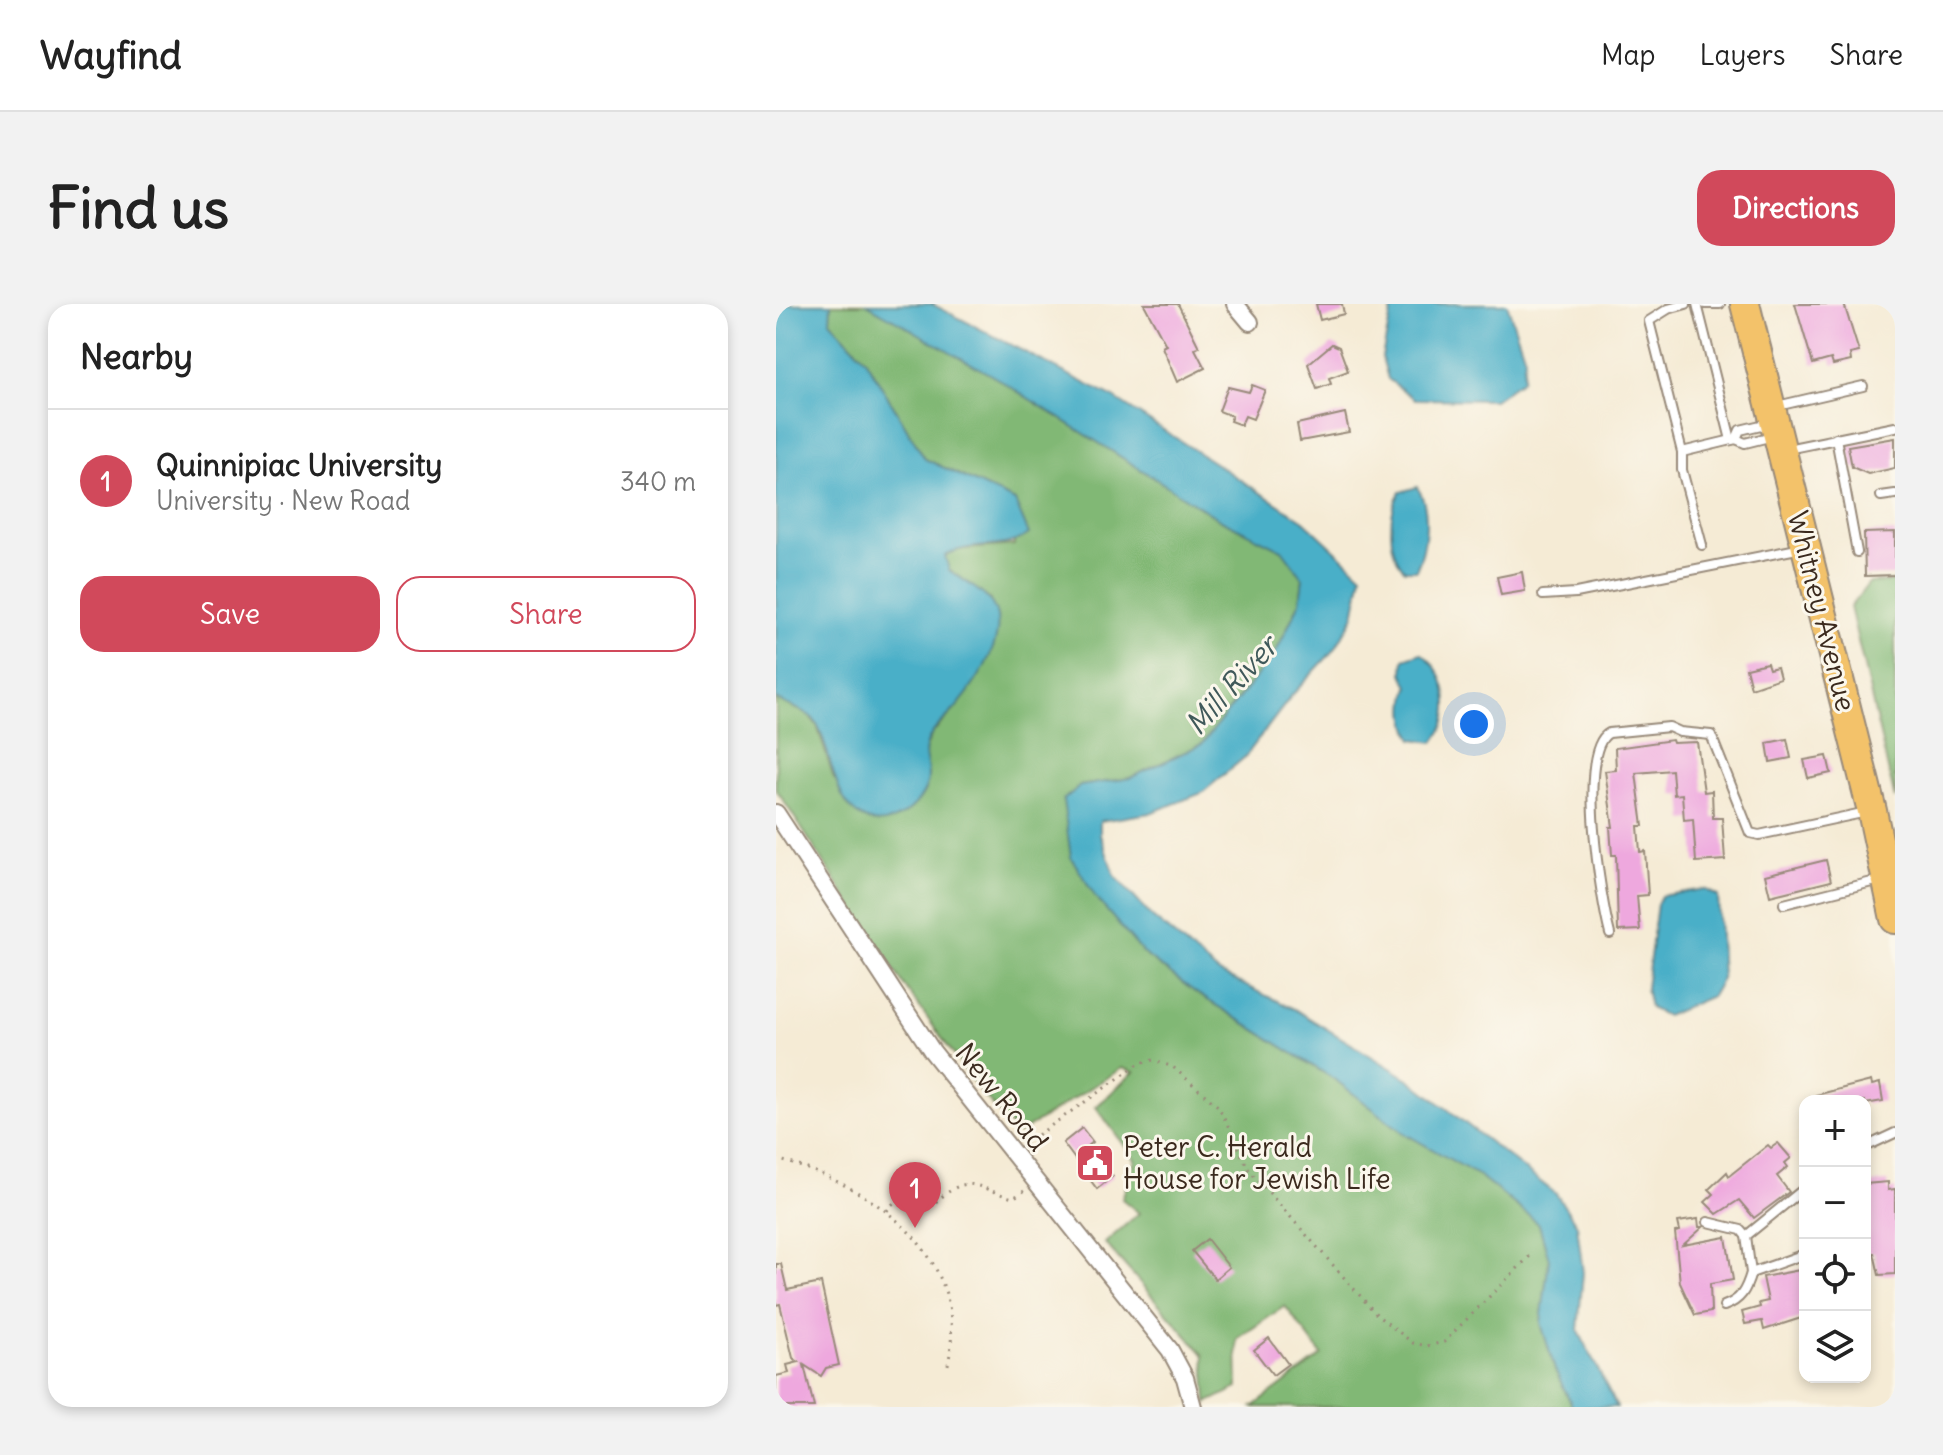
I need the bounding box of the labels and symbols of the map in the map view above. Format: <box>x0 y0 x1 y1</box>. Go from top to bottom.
street label: Whitney Avenue <box>1780 507 1864 715</box>
water label: Mill River <box>1177 625 1288 742</box>
your location <box>1454 704 1494 744</box>
street label: New Road <box>948 1036 1056 1158</box>
place label: Peter C. Herald House for Jewish Life <box>1123 1129 1391 1197</box>
public building icon: Peter C. Herald House for Jewish Life <box>1074 1142 1116 1184</box>
pin: 1 <box>889 1162 941 1228</box>

